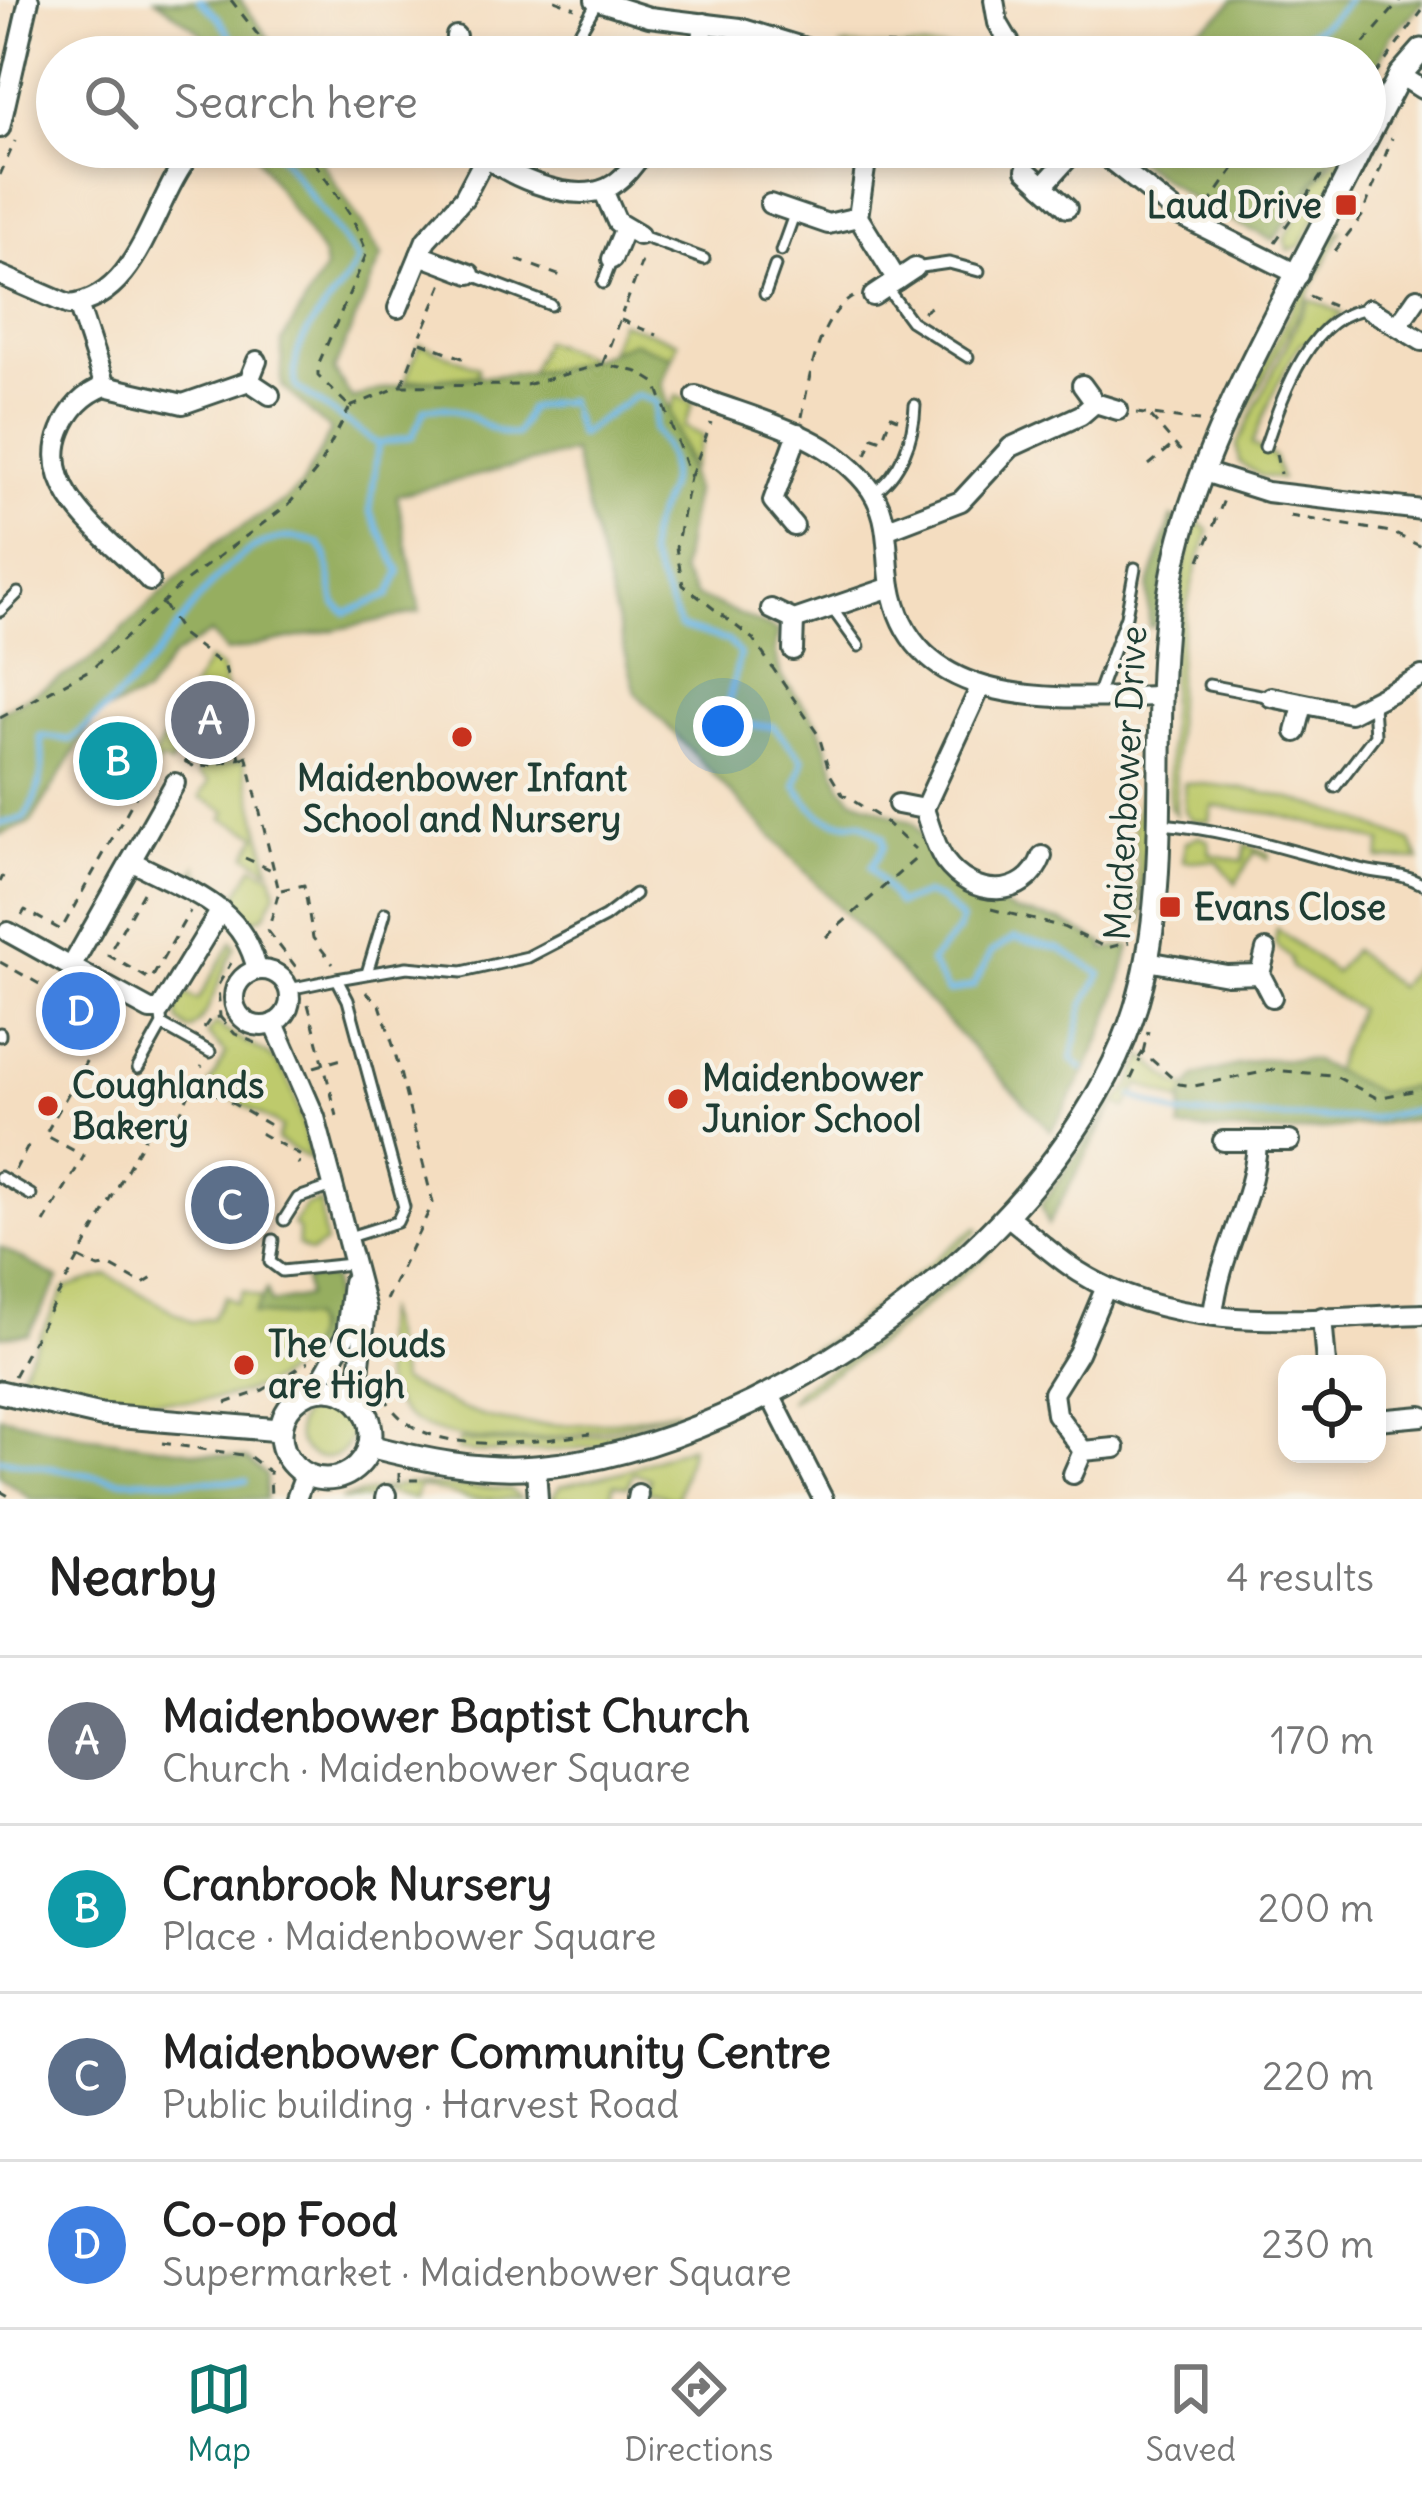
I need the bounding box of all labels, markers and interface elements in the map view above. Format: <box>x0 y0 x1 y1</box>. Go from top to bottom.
search box <box>36 36 1386 168</box>
icon: search <box>78 69 144 135</box>
text: Search here <box>174 74 418 130</box>
place label: Laud Drive <box>1147 183 1322 228</box>
marker: Laud Drive <box>1333 192 1359 218</box>
street label: Maidenbower Drive <box>1095 625 1156 941</box>
pin: A <box>171 675 249 765</box>
your location <box>693 696 753 756</box>
pin: B <box>79 716 157 806</box>
marker: Maidenbower Infant School and Nursery <box>449 724 475 750</box>
place label: Maidenbower Infant School and Nursery <box>297 756 627 842</box>
place label: Evans Close <box>1194 885 1386 930</box>
marker: Evans Close <box>1157 894 1183 920</box>
pin: D <box>42 966 120 1056</box>
place label: Maidenbower Junior School <box>702 1056 924 1142</box>
place label: Coughlands Bakery <box>72 1063 264 1149</box>
marker: Maidenbower Junior School <box>665 1086 691 1112</box>
marker: Coughlands Bakery <box>35 1093 61 1119</box>
pin: C <box>191 1160 269 1250</box>
place label: The Clouds are High <box>268 1322 446 1408</box>
marker: The Clouds are High <box>231 1352 257 1378</box>
map controls <box>1278 1355 1386 1463</box>
button: locate <box>1278 1355 1386 1463</box>
text: Nearby <box>48 1545 217 1609</box>
text: 4 results <box>1226 1553 1374 1602</box>
text: Maidenbower Baptist Church <box>162 1688 750 1744</box>
text: A <box>74 1716 100 1765</box>
text: 170 m <box>1270 1716 1374 1765</box>
text: Church · Maidenbower Square <box>162 1744 691 1793</box>
text: Cranbrook Nursery <box>162 1856 552 1912</box>
text: B <box>74 1884 100 1933</box>
text: 200 m <box>1258 1884 1374 1933</box>
text: Place · Maidenbower Square <box>162 1912 657 1961</box>
text: Maidenbower Community Centre <box>162 2024 831 2080</box>
text: C <box>74 2052 100 2101</box>
text: 220 m <box>1262 2052 1374 2101</box>
text: Public building · Harvest Road <box>162 2080 679 2129</box>
text: Co-op Food <box>162 2192 398 2248</box>
text: D <box>73 2220 101 2269</box>
text: 230 m <box>1261 2220 1374 2269</box>
text: Supermarket · Maidenbower Square <box>162 2248 792 2297</box>
tab: Map <box>186 2356 252 2470</box>
tab: Directions <box>624 2356 773 2470</box>
tab: Saved <box>1146 2356 1236 2470</box>

